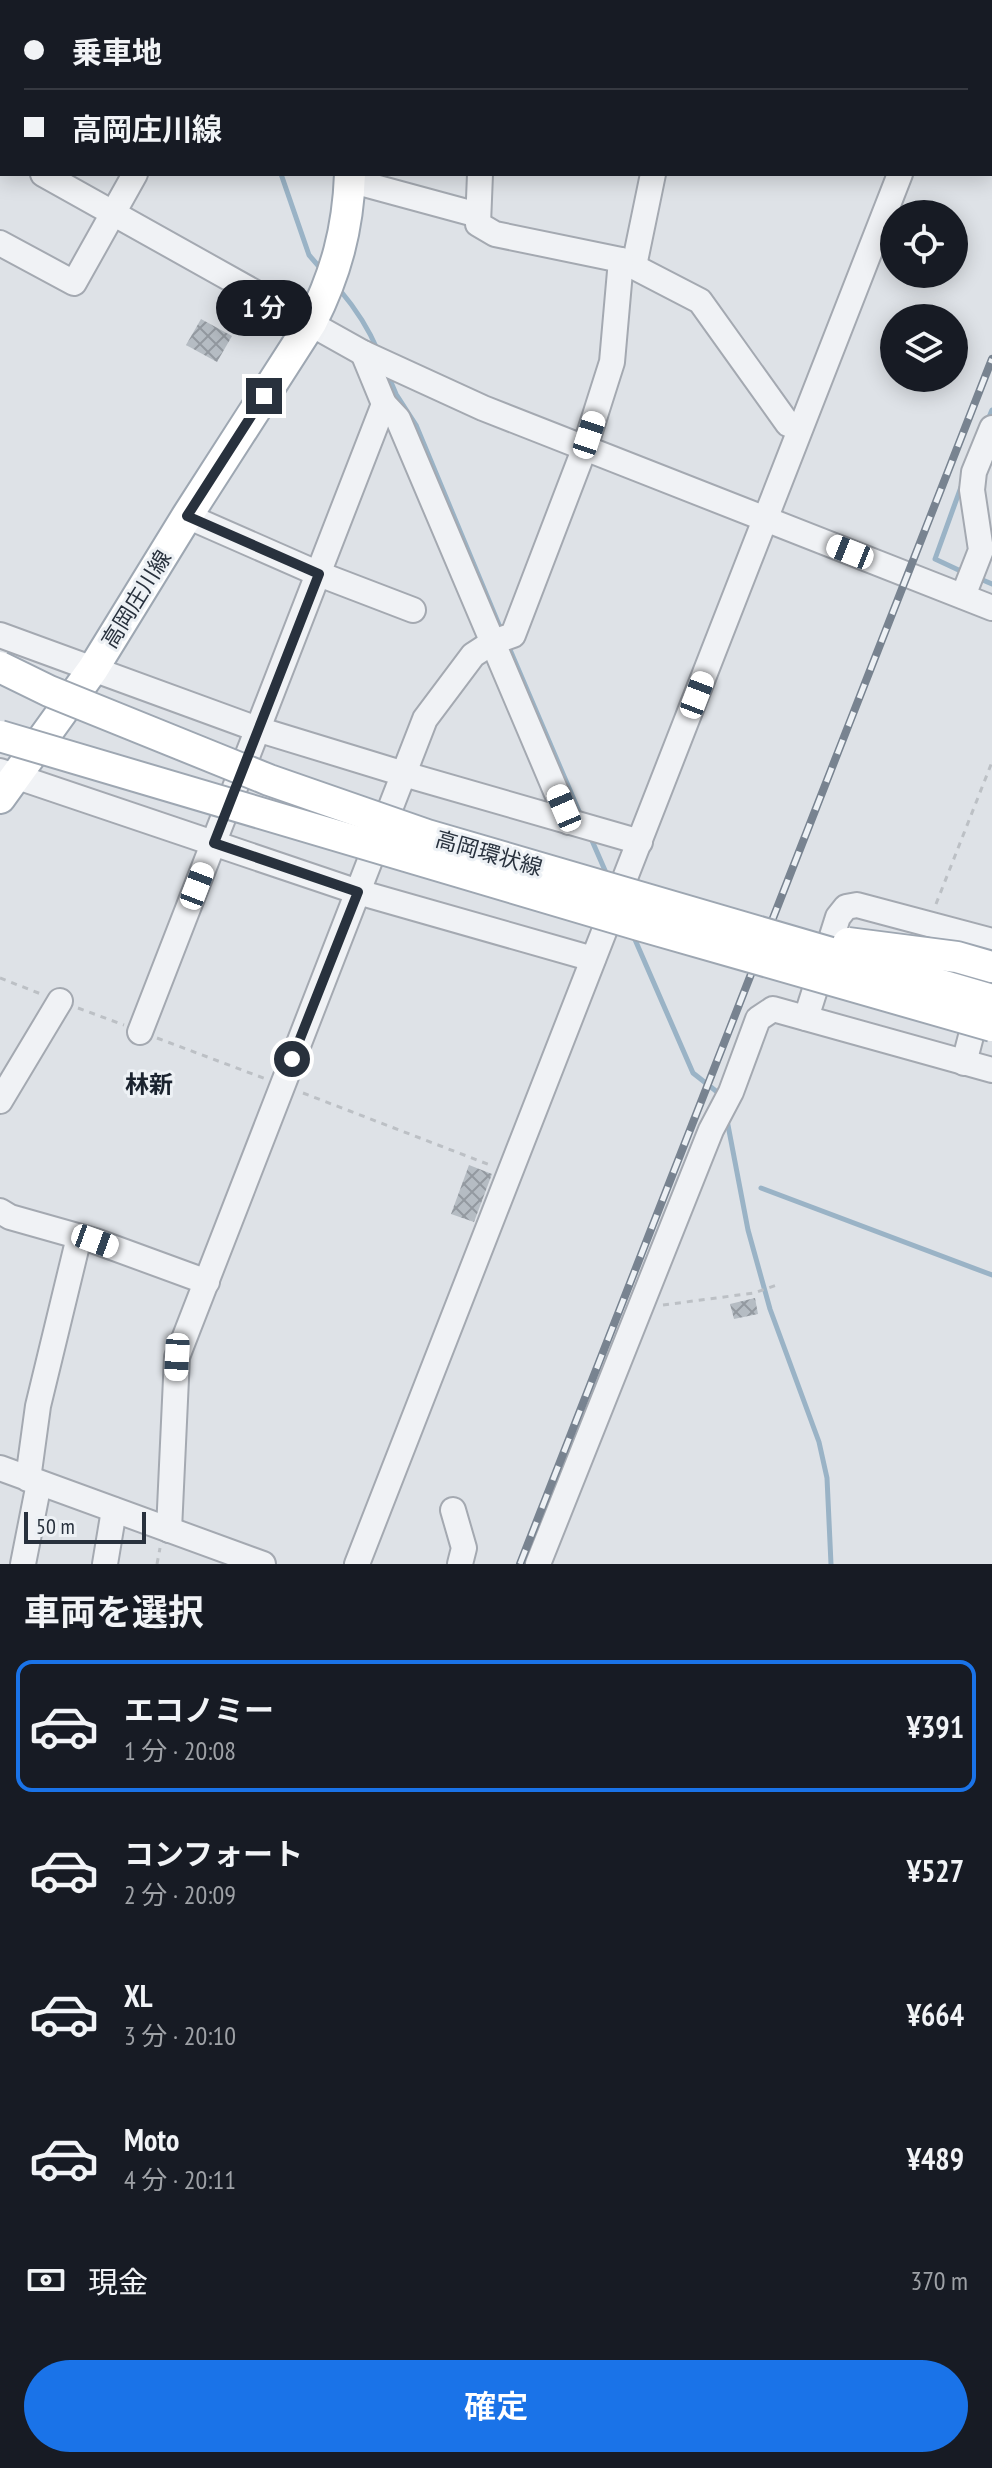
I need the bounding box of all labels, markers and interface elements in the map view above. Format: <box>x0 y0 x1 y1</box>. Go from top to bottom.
text: 乗車地 <box>72 32 162 71</box>
text: 高岡庄川線 <box>72 109 222 148</box>
map controls <box>880 200 968 392</box>
button: locate <box>880 200 968 288</box>
callout: 1 分 <box>216 280 312 336</box>
text: 1 分 <box>242 291 286 324</box>
button: layers <box>880 304 968 392</box>
route end <box>246 378 282 414</box>
car <box>570 408 608 462</box>
car <box>823 532 877 572</box>
street label: 高岡庄川線 <box>95 545 177 653</box>
car <box>677 668 717 722</box>
car <box>544 781 584 835</box>
street label: 高岡環状線 <box>432 824 546 882</box>
car <box>177 859 217 913</box>
route start <box>274 1041 310 1077</box>
district label: 林新 <box>125 1069 173 1100</box>
car <box>68 1222 122 1260</box>
car <box>164 1332 190 1382</box>
scale bar <box>24 1508 146 1544</box>
text: 50 m <box>36 1512 75 1540</box>
text: 車両を選択 <box>24 1588 204 1635</box>
icon: car <box>28 1690 100 1762</box>
text: エコノミー <box>124 1690 274 1729</box>
text: ¥391 <box>907 1707 964 1746</box>
text: 1 分 · 20:08 <box>124 1734 236 1767</box>
icon: car <box>28 1834 100 1906</box>
text: コンフォート <box>124 1834 303 1873</box>
text: ¥527 <box>907 1851 964 1890</box>
text: 2 分 · 20:09 <box>124 1878 236 1911</box>
text: XL <box>124 1976 153 2015</box>
icon: car <box>28 1978 100 2050</box>
text: ¥664 <box>907 1995 964 2034</box>
text: 3 分 · 20:10 <box>124 2019 236 2052</box>
text: Moto <box>124 2120 179 2159</box>
icon: car <box>28 2122 100 2194</box>
text: ¥489 <box>907 2139 964 2178</box>
text: 4 分 · 20:11 <box>124 2163 236 2196</box>
icon: cash <box>24 2258 68 2302</box>
text: 現金 <box>88 2262 148 2301</box>
text: 370 m <box>910 2264 968 2297</box>
button: 確定 <box>24 2360 968 2452</box>

